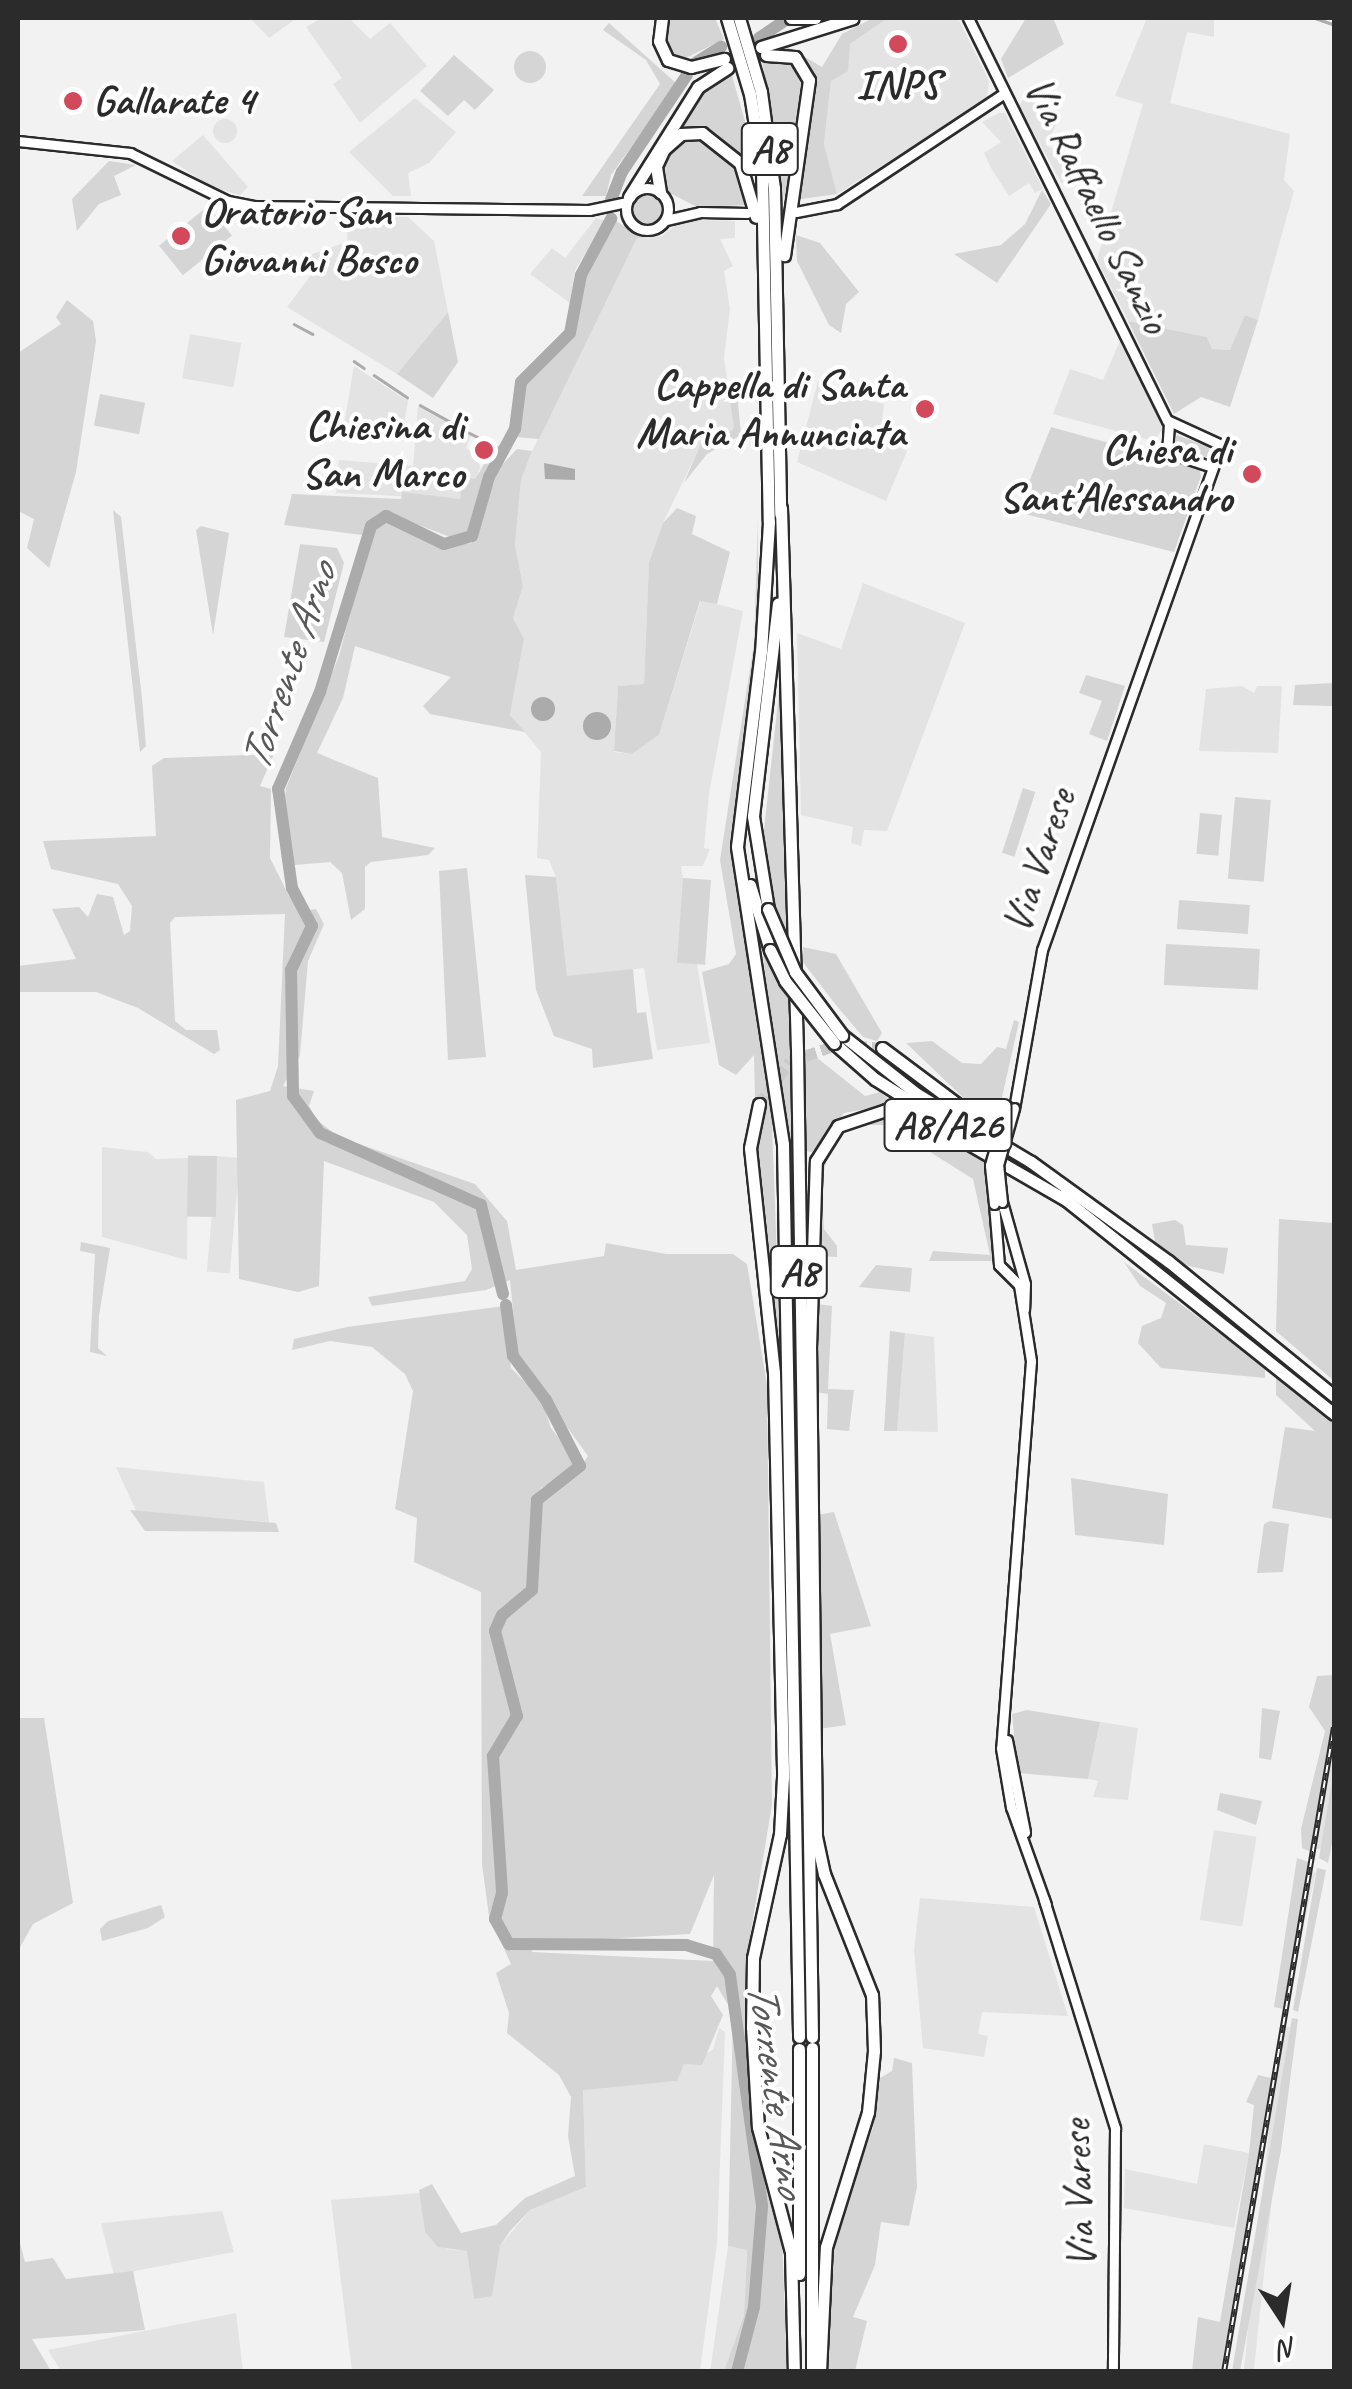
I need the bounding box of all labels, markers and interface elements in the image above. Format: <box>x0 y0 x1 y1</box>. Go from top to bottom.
marker: INPS <box>887 33 909 55</box>
place label: INPS <box>856 60 940 110</box>
street label: Via Raffaello Sanzio <box>1013 68 1181 342</box>
place label: Gallarate 4 <box>93 76 254 126</box>
marker: Gallarate 4 <box>62 90 84 112</box>
road number: A8 <box>740 114 800 184</box>
place label: Oratorio San Giovanni Bosco <box>201 187 416 286</box>
marker: Oratorio San Giovanni Bosco <box>170 225 192 247</box>
place label: Cappella di Santa Maria Annunciata <box>636 360 905 458</box>
marker: Cappella di Santa Maria Annunciata <box>914 398 936 420</box>
place label: Chiesina di San Marco <box>301 401 464 500</box>
place label: Chiesa di Sant'Alessandro <box>999 425 1232 524</box>
marker: Chiesina di San Marco <box>473 439 495 461</box>
marker: Chiesa di Sant'Alessandro <box>1241 463 1263 485</box>
water label: Torrente Arno <box>228 557 348 777</box>
street label: Via Varese <box>991 782 1087 940</box>
road number: A8/A26 <box>883 1090 1013 1160</box>
road number: A8 <box>769 1237 829 1307</box>
water label: Torrente Arno <box>735 1979 819 2199</box>
street label: Via Varese <box>1051 2119 1107 2269</box>
north arrow <box>1232 2269 1332 2369</box>
text: N <box>1276 2330 1300 2368</box>

